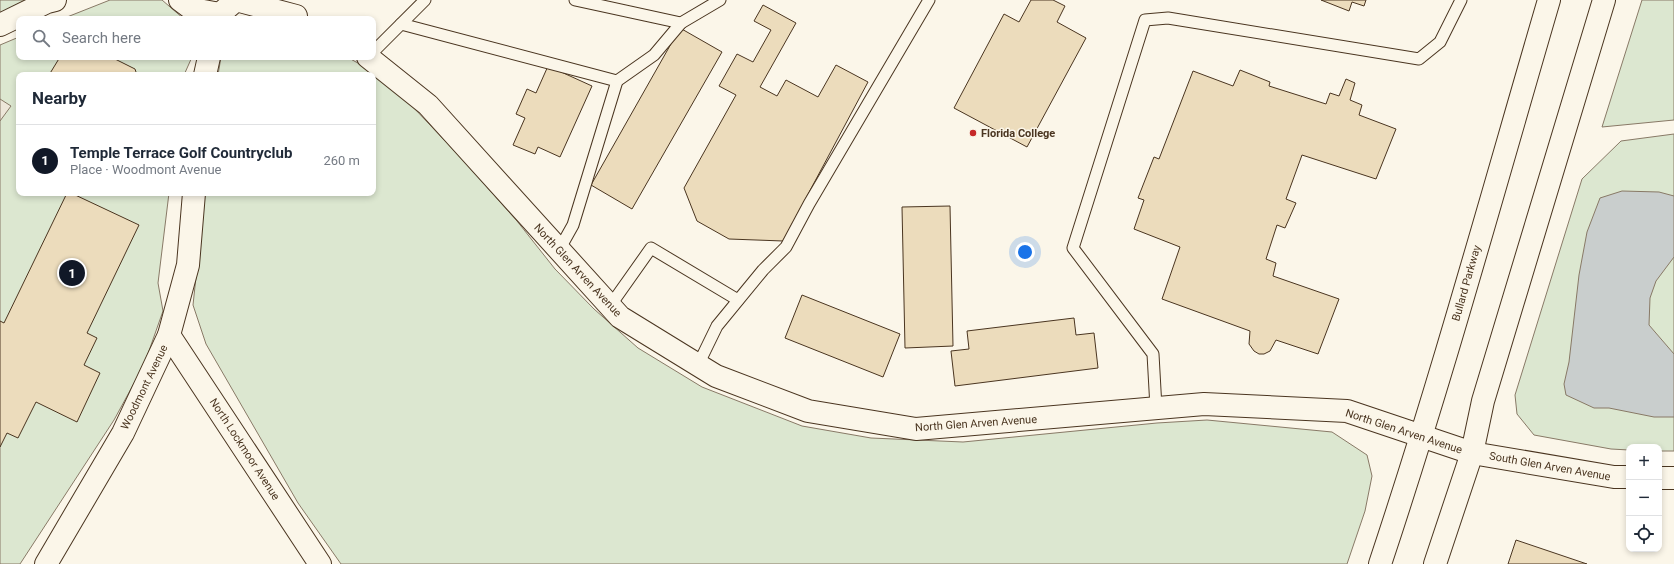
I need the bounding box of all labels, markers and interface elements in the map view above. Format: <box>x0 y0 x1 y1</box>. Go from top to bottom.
search box <box>16 16 376 60</box>
icon: search <box>30 27 52 49</box>
text: Search here <box>62 29 141 47</box>
text: Nearby <box>32 88 87 108</box>
place label: Florida College <box>981 127 1055 140</box>
marker: Florida College <box>968 128 978 138</box>
text: Temple Terrace Golf Countryclub <box>70 144 292 162</box>
text: 1 <box>41 153 49 168</box>
text: 260 m <box>323 153 360 168</box>
text: Place · Woodmont Avenue <box>70 162 221 177</box>
street label: North Glen Arven Avenue <box>531 221 624 320</box>
your location <box>1015 242 1035 262</box>
street label: Bullard Parkway <box>1449 243 1484 323</box>
pin: 1 <box>59 258 85 288</box>
street label: Woodmont Avenue <box>118 343 171 432</box>
street label: North Lockmoor Avenue <box>207 396 282 503</box>
street label: North Glen Arven Avenue <box>1344 406 1464 457</box>
street label: North Glen Arven Avenue <box>915 413 1038 434</box>
map controls <box>1626 444 1662 552</box>
button: + <box>1626 444 1662 480</box>
street label: South Glen Arven Avenue <box>1488 449 1612 484</box>
button: − <box>1626 480 1662 516</box>
button: locate <box>1626 516 1662 552</box>

